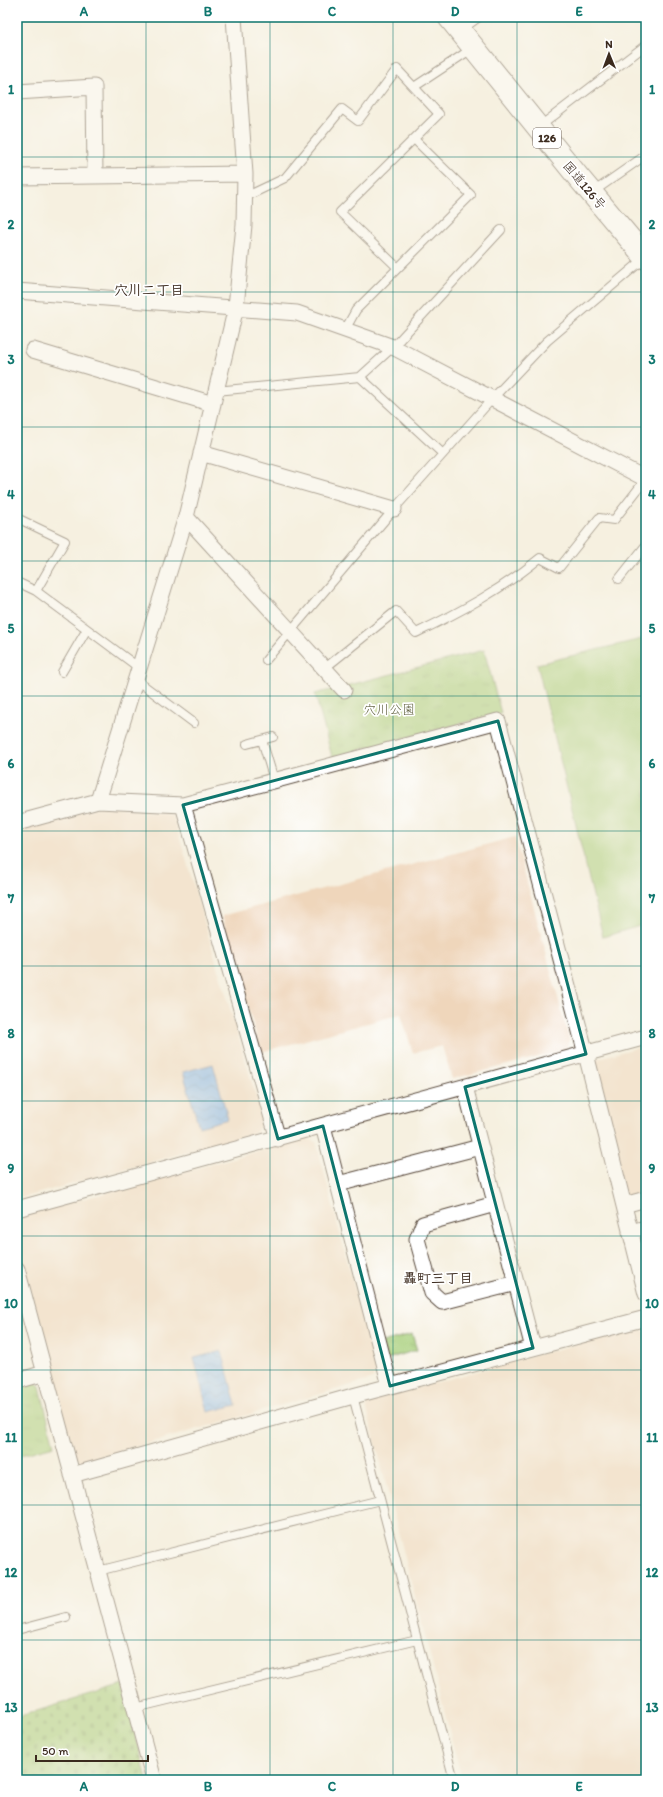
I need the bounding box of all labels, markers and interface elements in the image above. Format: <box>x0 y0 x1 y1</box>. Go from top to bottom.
text: A <box>79 4 89 19</box>
text: B <box>204 4 213 19</box>
text: C <box>328 4 337 19</box>
text: D <box>451 4 460 19</box>
text: E <box>575 4 583 19</box>
north arrow <box>589 34 629 74</box>
text: N <box>605 38 613 51</box>
text: 1 <box>8 82 14 97</box>
text: 1 <box>649 82 655 97</box>
road number: 126 <box>533 128 561 148</box>
street label: 国道126号 <box>560 158 609 213</box>
text: 2 <box>8 217 15 232</box>
text: 2 <box>649 217 656 232</box>
district label: 穴川二丁目 <box>114 282 184 299</box>
text: 3 <box>7 352 15 367</box>
text: 3 <box>648 352 656 367</box>
text: 4 <box>7 487 15 502</box>
text: 4 <box>648 487 656 502</box>
text: 5 <box>8 621 15 636</box>
text: 5 <box>649 621 656 636</box>
park label: 穴川公園 <box>363 702 415 717</box>
text: 6 <box>8 756 15 771</box>
text: 6 <box>649 756 656 771</box>
text: 7 <box>7 891 15 906</box>
text: 7 <box>648 891 656 906</box>
text: 8 <box>7 1026 15 1041</box>
text: 8 <box>648 1026 656 1041</box>
text: 9 <box>8 1161 15 1176</box>
text: 9 <box>649 1161 656 1176</box>
district label: 轟町三丁目 <box>403 1270 473 1287</box>
text: 10 <box>4 1296 18 1311</box>
text: 10 <box>645 1296 659 1311</box>
text: 11 <box>5 1430 17 1445</box>
text: 11 <box>646 1430 658 1445</box>
text: 12 <box>5 1565 18 1580</box>
text: 12 <box>646 1565 659 1580</box>
text: 13 <box>4 1700 18 1715</box>
text: 13 <box>645 1700 659 1715</box>
scale bar <box>36 1737 148 1763</box>
text: 50 m <box>42 1744 68 1758</box>
text: A <box>79 1779 89 1794</box>
text: B <box>204 1779 213 1794</box>
text: C <box>328 1779 337 1794</box>
text: D <box>451 1779 460 1794</box>
text: E <box>575 1779 583 1794</box>

